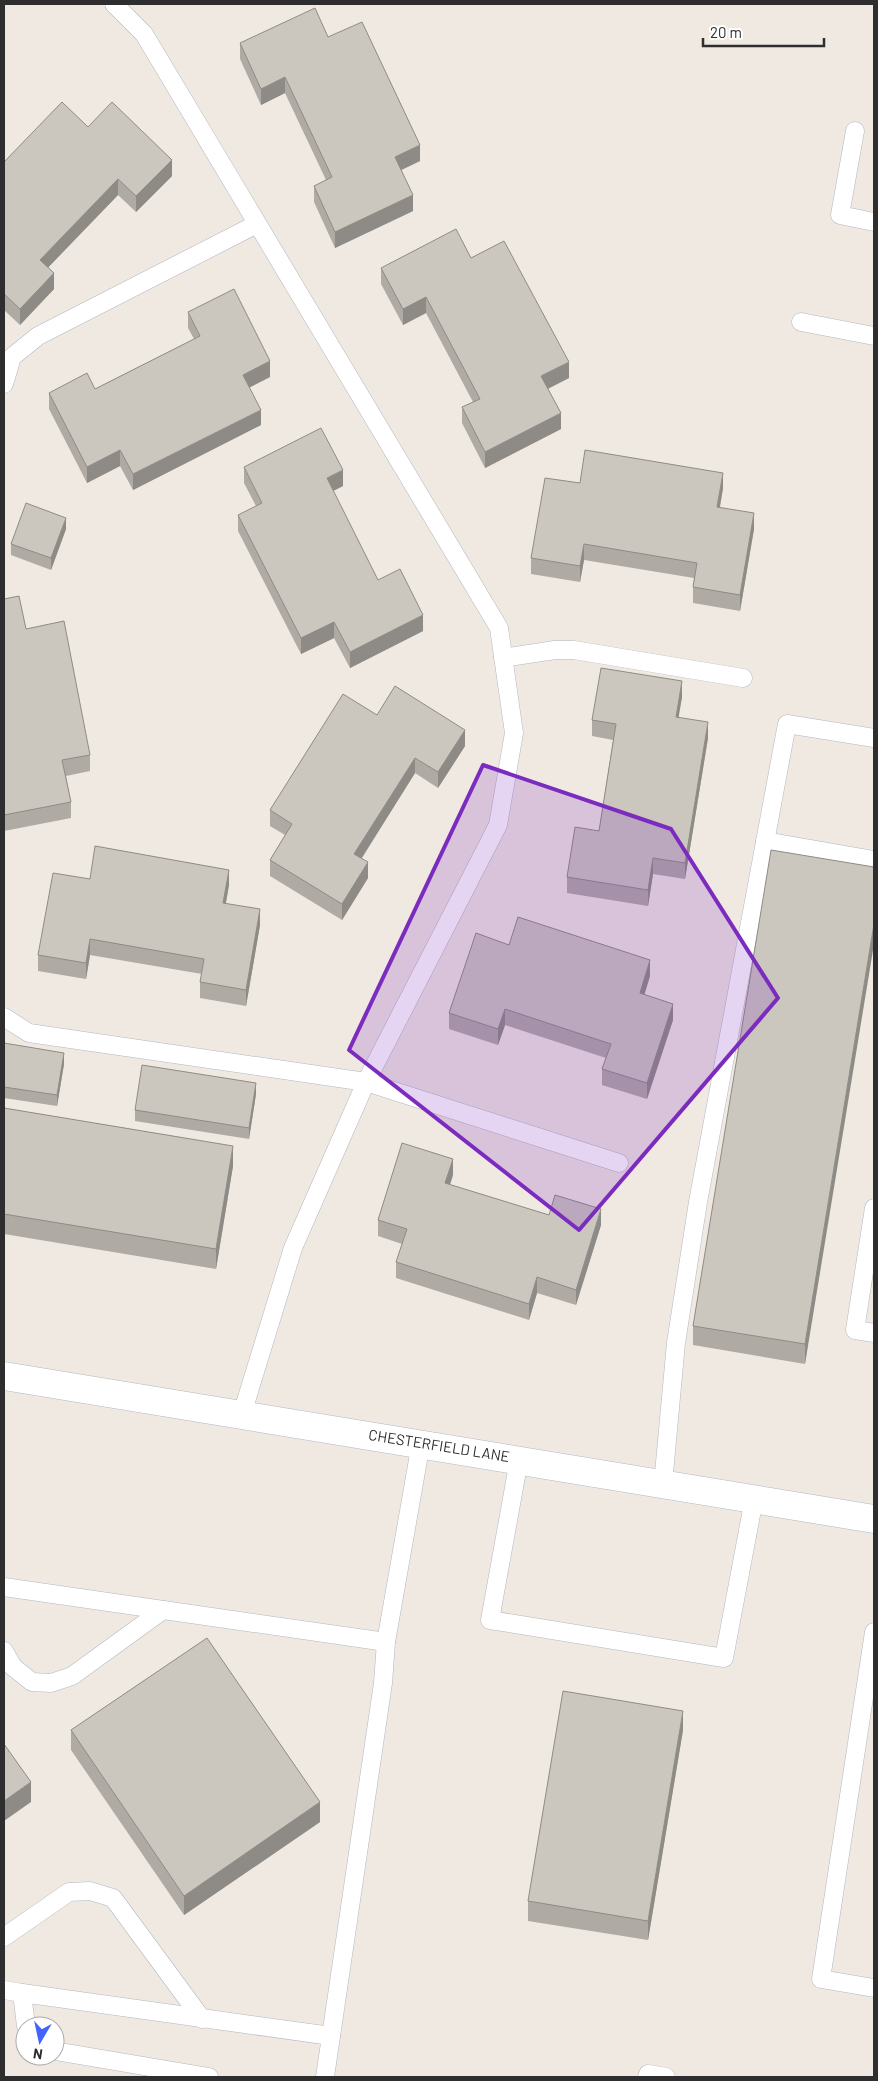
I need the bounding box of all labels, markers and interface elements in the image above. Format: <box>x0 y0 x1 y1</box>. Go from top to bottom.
scale bar <box>703 15 824 47</box>
text: 20 m <box>710 23 742 41</box>
street label: CHESTERFIELD LANE <box>367 1425 511 1465</box>
north arrow <box>15 2016 65 2066</box>
text: N <box>32 2045 44 2063</box>

